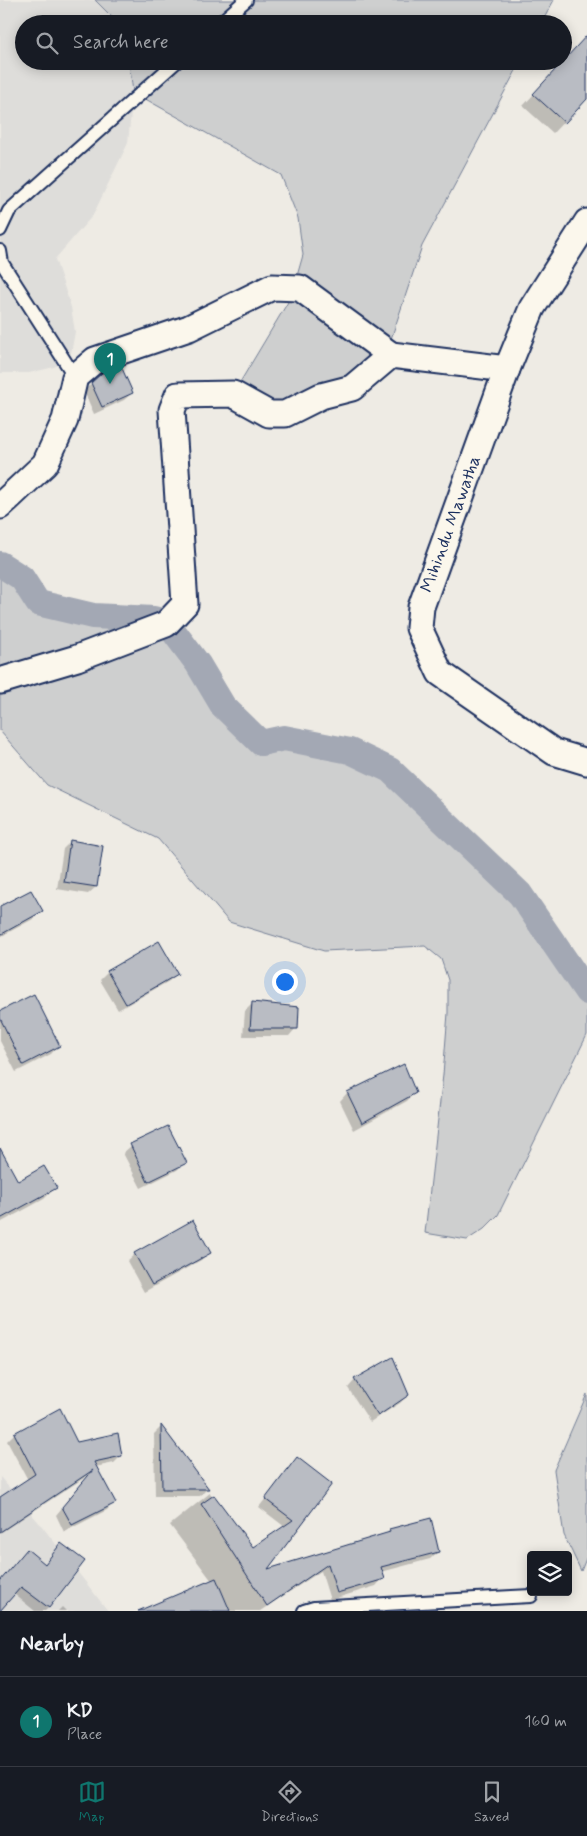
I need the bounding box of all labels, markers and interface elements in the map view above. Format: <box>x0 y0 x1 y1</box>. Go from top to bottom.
search box <box>15 15 572 70</box>
icon: search <box>33 29 61 57</box>
text: Search here <box>73 30 169 55</box>
pin: 1 <box>94 343 126 384</box>
street label: Mihindu Mawatha <box>415 452 487 596</box>
your location <box>272 969 298 995</box>
map controls <box>527 1551 572 1596</box>
button: layers <box>527 1551 572 1596</box>
text: Nearby <box>20 1630 84 1658</box>
text: KD <box>67 1699 93 1724</box>
text: 1 <box>32 1711 40 1732</box>
text: 160 m <box>524 1711 567 1732</box>
text: Place <box>67 1724 102 1745</box>
tab: Map <box>78 1778 106 1826</box>
tab: Directions <box>261 1778 319 1826</box>
tab: Saved <box>474 1778 509 1826</box>

